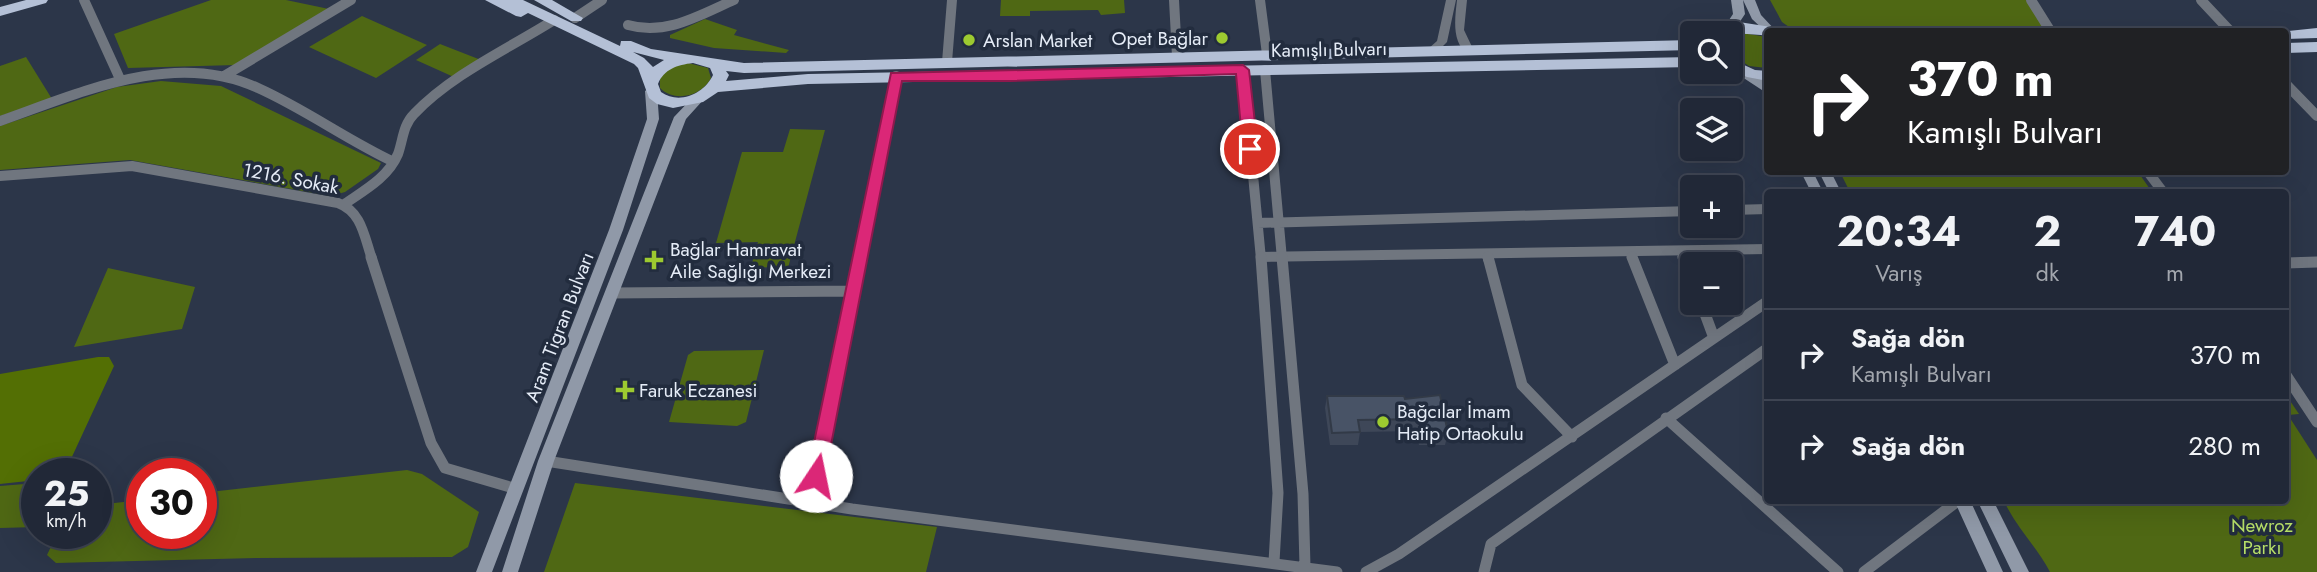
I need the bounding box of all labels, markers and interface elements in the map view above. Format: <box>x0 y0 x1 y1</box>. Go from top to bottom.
map controls <box>1680 21 1743 315</box>
button: search <box>1680 21 1743 84</box>
place label: Opet Bağlar <box>1112 25 1208 52</box>
place label: Arslan Market <box>983 27 1093 54</box>
marker: Opet Bağlar <box>1214 30 1230 46</box>
marker: Arslan Market <box>961 32 977 48</box>
street label: Kamışlı Bulvarı <box>1271 35 1387 64</box>
text: 370 m <box>1907 44 2054 114</box>
icon: right <box>1792 56 1883 147</box>
button: layers <box>1680 98 1743 161</box>
text: Kamışlı Bulvarı <box>1907 109 2103 155</box>
pin <box>1220 119 1280 179</box>
icon: arrive <box>1231 130 1269 168</box>
street label: 1216. Sokak <box>241 156 342 201</box>
button: + <box>1680 175 1743 238</box>
text: 20:34 <box>1837 201 1961 262</box>
text: 2 <box>2034 201 2061 262</box>
text: 740 <box>2134 201 2216 262</box>
place label: Bağlar Hamravat Aile Sağlığı Merkezi <box>670 236 831 285</box>
street label: Aram Tigran Bulvarı <box>518 248 600 406</box>
marker: Bağlar Hamravat Aile Sağlığı Merkezi <box>644 250 664 270</box>
button: − <box>1680 252 1743 315</box>
text: Varış <box>1875 256 1922 290</box>
text: dk <box>2036 256 2059 290</box>
text: m <box>2166 256 2184 290</box>
text: Sağa dön <box>1851 319 1965 357</box>
icon: right <box>1792 336 1830 374</box>
text: 370 m <box>2190 336 2261 374</box>
text: Kamışlı Bulvarı <box>1851 357 1992 391</box>
place label: Faruk Eczanesi <box>639 377 757 404</box>
marker: Faruk Eczanesi <box>617 382 633 398</box>
place label: Bağcılar İmam Hatip Ortaokulu <box>1397 398 1524 447</box>
marker: Bağcılar İmam Hatip Ortaokulu <box>1375 414 1391 430</box>
icon: right <box>1792 427 1830 465</box>
text: Sağa dön <box>1851 427 1965 465</box>
text: 280 m <box>2188 427 2261 465</box>
position arrow <box>779 439 853 513</box>
speed limit sign: 30 <box>126 458 217 549</box>
text: 25 <box>44 469 89 519</box>
text: km/h <box>46 508 87 534</box>
park label: Newroz Parkı <box>2231 512 2293 561</box>

